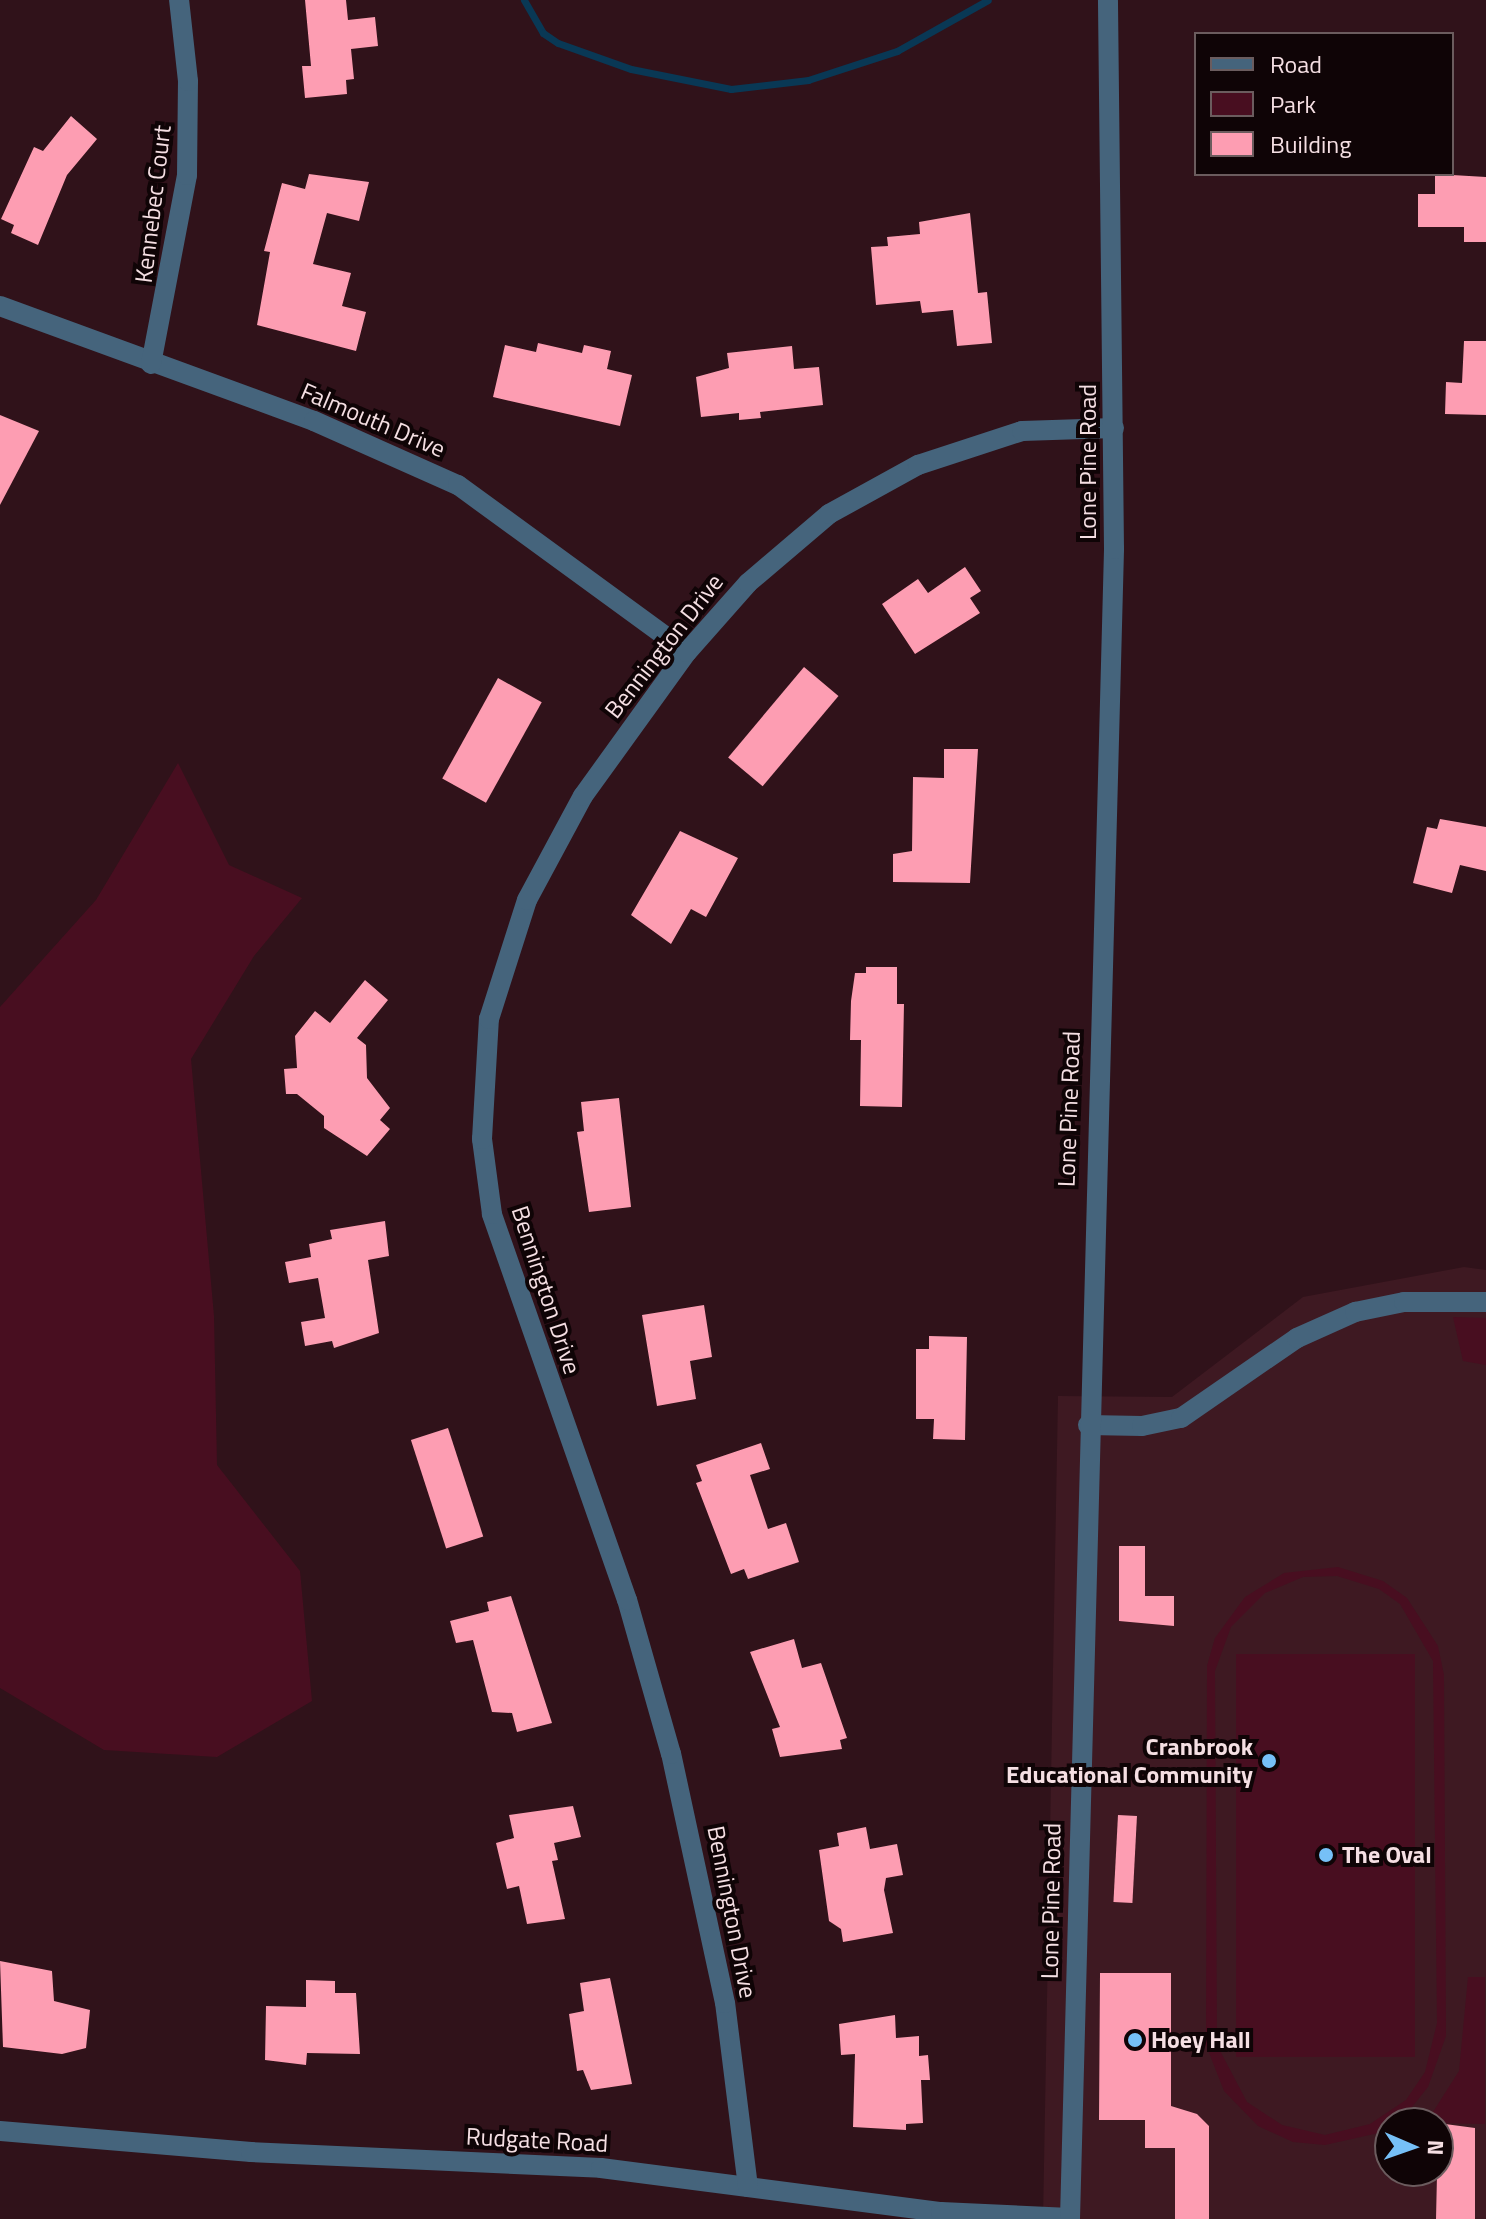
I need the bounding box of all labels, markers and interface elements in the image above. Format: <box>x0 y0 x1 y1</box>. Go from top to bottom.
legend <box>1194 32 1454 176</box>
text: Road <box>1270 46 1322 82</box>
text: Park <box>1270 86 1316 122</box>
street label: Kennebec Court <box>129 123 177 285</box>
text: Building <box>1270 126 1352 162</box>
street label: Falmouth Drive <box>297 377 449 463</box>
street label: Lone Pine Road <box>1074 384 1102 540</box>
street label: Bennington Drive <box>599 568 729 724</box>
street label: Lone Pine Road <box>1052 1031 1086 1187</box>
street label: Bennington Drive <box>505 1202 587 1378</box>
place label: Cranbrook Educational Community <box>1006 1733 1253 1789</box>
marker: Cranbrook Educational Community <box>1260 1752 1278 1770</box>
street label: Bennington Drive <box>701 1823 763 2001</box>
street label: Lone Pine Road <box>1035 1823 1067 1979</box>
place label: The Oval <box>1342 1841 1432 1869</box>
marker: The Oval <box>1317 1846 1335 1864</box>
place label: Hoey Hall <box>1151 2026 1251 2054</box>
marker: Hoey Hall <box>1126 2031 1144 2049</box>
north arrow <box>1374 2107 1454 2187</box>
street label: Rudgate Road <box>465 2122 609 2158</box>
text: N <box>1419 2140 1453 2156</box>

